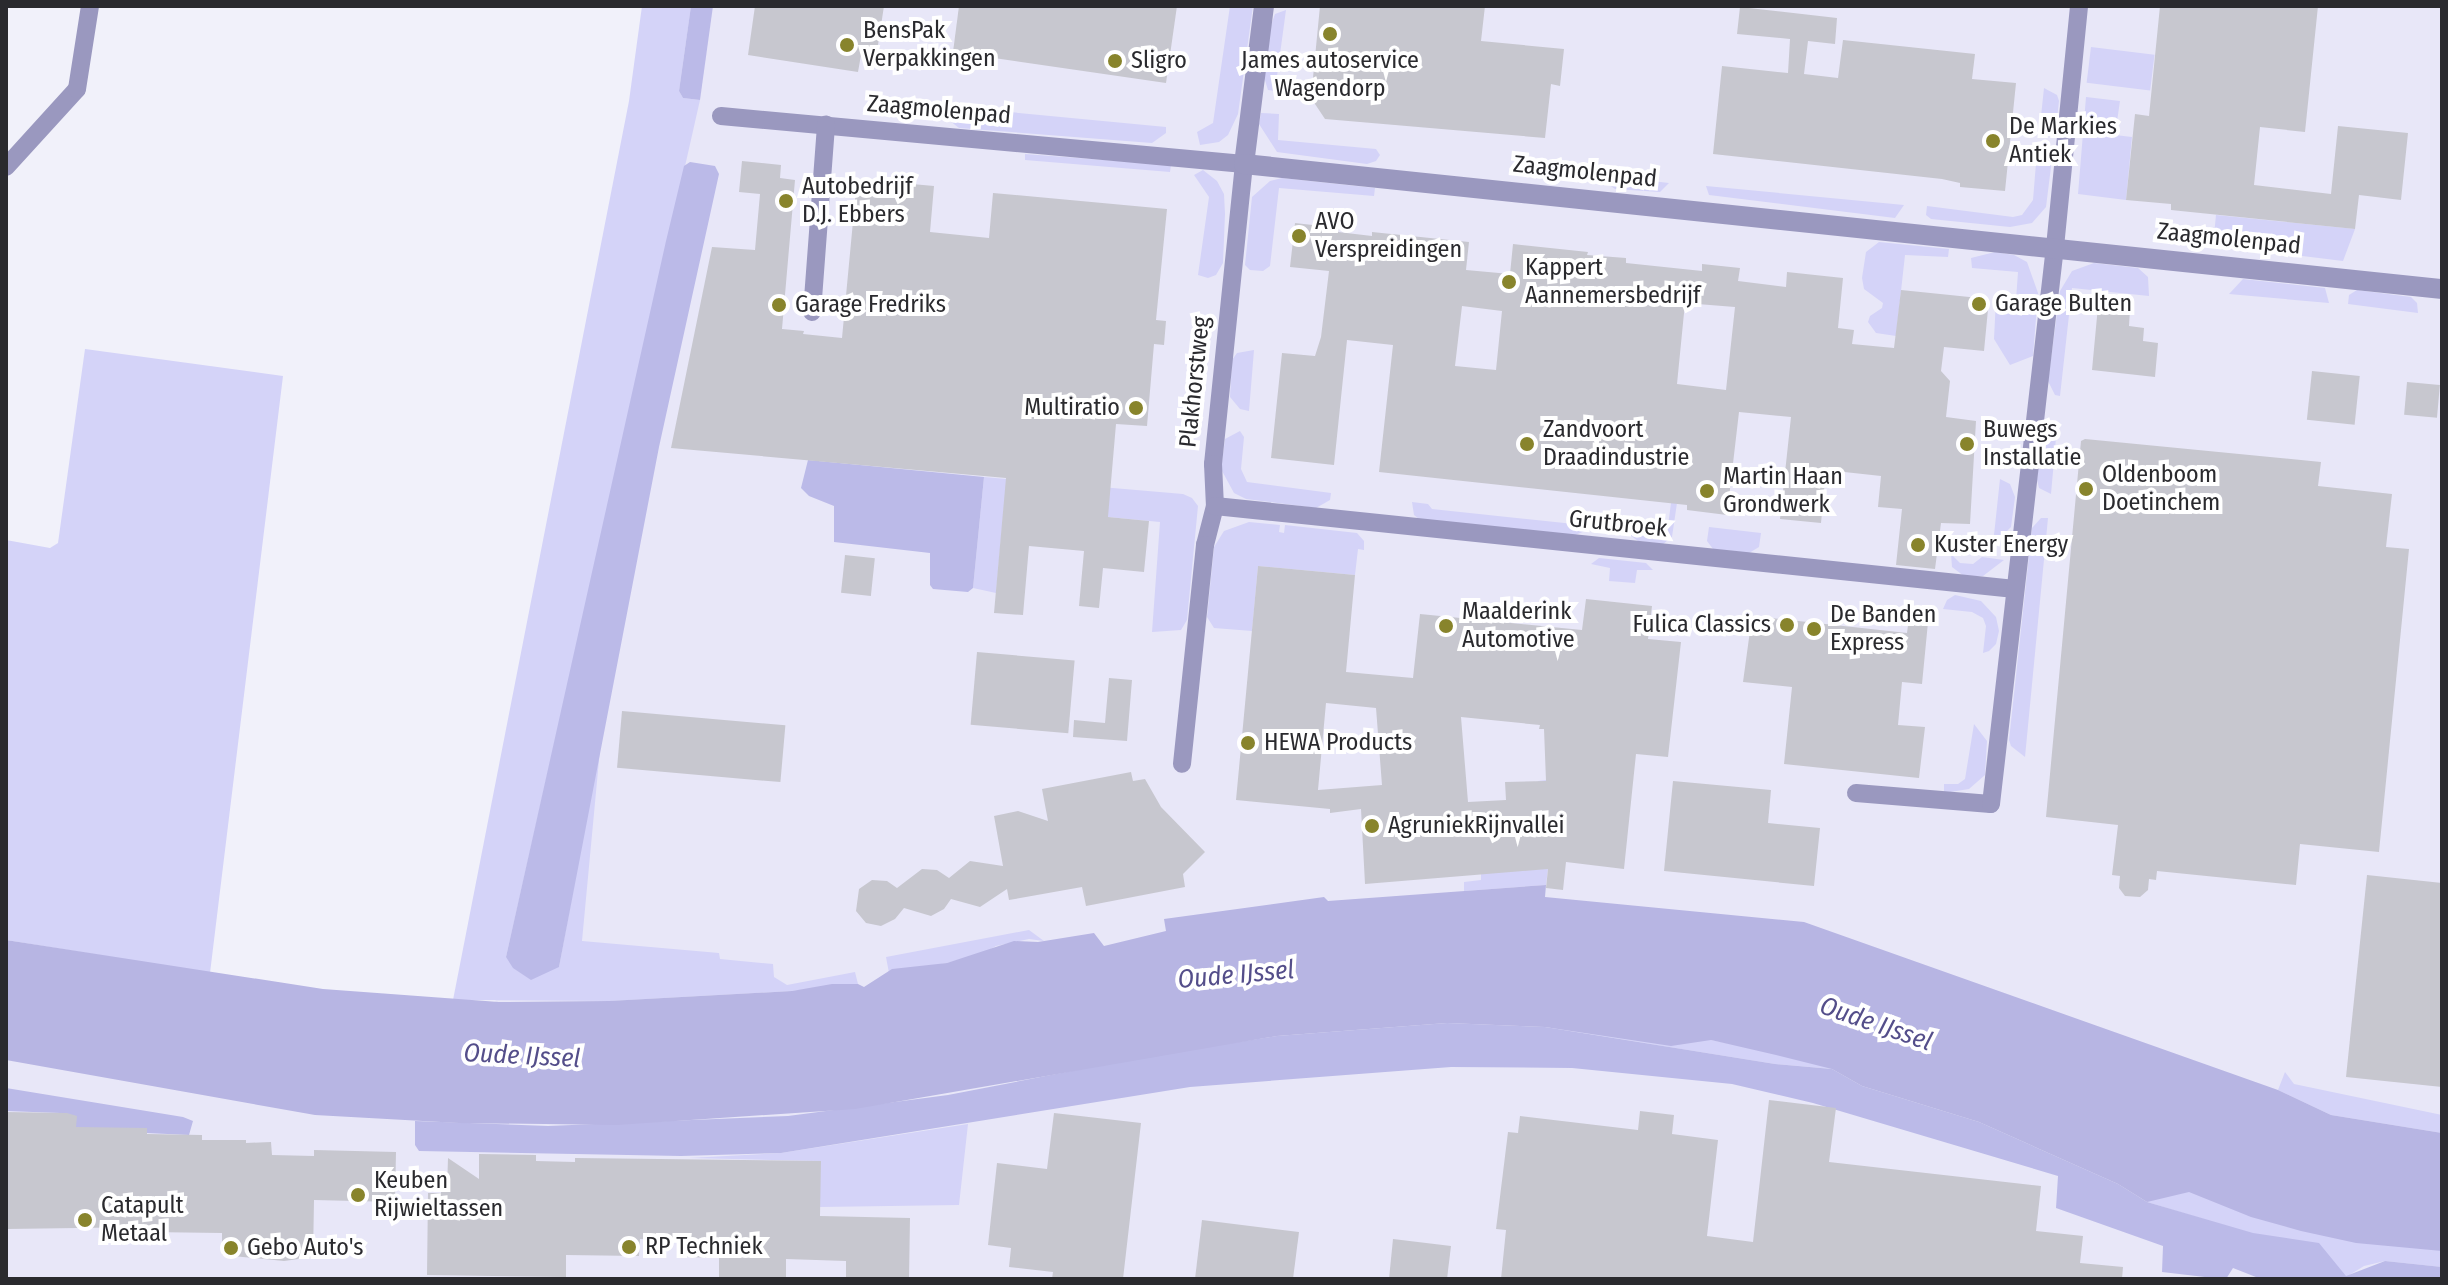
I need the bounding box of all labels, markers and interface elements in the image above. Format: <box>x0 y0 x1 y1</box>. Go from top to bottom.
place label: BensPak Verpakkingen <box>863 17 996 73</box>
marker: James autoservice Wagendorp <box>1321 25 1339 43</box>
marker: BensPak Verpakkingen <box>838 36 856 54</box>
place label: Sligro <box>1131 47 1187 75</box>
place label: James autoservice Wagendorp <box>1241 47 1419 103</box>
marker: Sligro <box>1106 52 1124 70</box>
street label: Zaagmolenpad <box>866 89 1012 131</box>
place label: De Markies Antiek <box>2009 113 2117 169</box>
marker: De Markies Antiek <box>1984 132 2002 150</box>
street label: Zaagmolenpad <box>1512 150 1658 194</box>
place label: Autobedrijf D.J. Ebbers <box>802 173 913 229</box>
marker: Autobedrijf D.J. Ebbers <box>777 192 795 210</box>
place label: AVO Verspreidingen <box>1315 208 1462 264</box>
street label: Zaagmolenpad <box>2156 217 2302 261</box>
marker: AVO Verspreidingen <box>1290 227 1308 245</box>
place label: Kappert Aannemersbedrijf <box>1525 254 1700 310</box>
marker: Kappert Aannemersbedrijf <box>1500 273 1518 291</box>
place label: Garage Bulten <box>1995 290 2132 318</box>
place label: Garage Fredriks <box>795 291 946 319</box>
marker: Garage Bulten <box>1970 295 1988 313</box>
marker: Garage Fredriks <box>770 296 788 314</box>
street label: Plakhorstweg <box>1174 315 1216 449</box>
place label: Multiratio <box>1024 394 1120 422</box>
marker: Multiratio <box>1127 399 1145 417</box>
place label: Zandvoort Draadindustrie <box>1543 416 1689 472</box>
place label: Buwegs Installatie <box>1983 416 2081 472</box>
marker: Zandvoort Draadindustrie <box>1518 435 1536 453</box>
marker: Buwegs Installatie <box>1958 435 1976 453</box>
place label: Oldenboom Doetinchem <box>2102 461 2220 517</box>
place label: Martin Haan Grondwerk <box>1723 463 1843 519</box>
marker: Oldenboom Doetinchem <box>2077 480 2095 498</box>
marker: Martin Haan Grondwerk <box>1698 482 1716 500</box>
street label: Grutbroek <box>1567 505 1669 543</box>
place label: Kuster Energy <box>1934 531 2068 559</box>
marker: Kuster Energy <box>1909 536 1927 554</box>
place label: Maalderink Automotive <box>1462 598 1575 654</box>
place label: De Banden Express <box>1830 601 1936 657</box>
place label: Fulica Classics <box>1632 611 1771 639</box>
marker: Fulica Classics <box>1778 616 1796 634</box>
marker: Maalderink Automotive <box>1437 617 1455 635</box>
marker: De Banden Express <box>1805 620 1823 638</box>
place label: HEWA Products <box>1264 729 1412 757</box>
marker: HEWA Products <box>1239 734 1257 752</box>
place label: AgruniekRijnvallei <box>1388 812 1565 840</box>
marker: AgruniekRijnvallei <box>1363 817 1381 835</box>
water label: Oude IJssel <box>1177 954 1295 996</box>
water label: Oude IJssel <box>1816 990 1936 1058</box>
water label: Oude IJssel <box>463 1037 581 1075</box>
place label: Keuben Rijwieltassen <box>374 1167 503 1223</box>
marker: Keuben Rijwieltassen <box>349 1186 367 1204</box>
place label: Catapult Metaal <box>101 1192 184 1248</box>
marker: Catapult Metaal <box>76 1211 94 1229</box>
place label: RP Techniek <box>645 1233 763 1261</box>
place label: Gebo Auto's <box>247 1234 364 1262</box>
marker: RP Techniek <box>620 1238 638 1256</box>
marker: Gebo Auto's <box>222 1239 240 1257</box>

